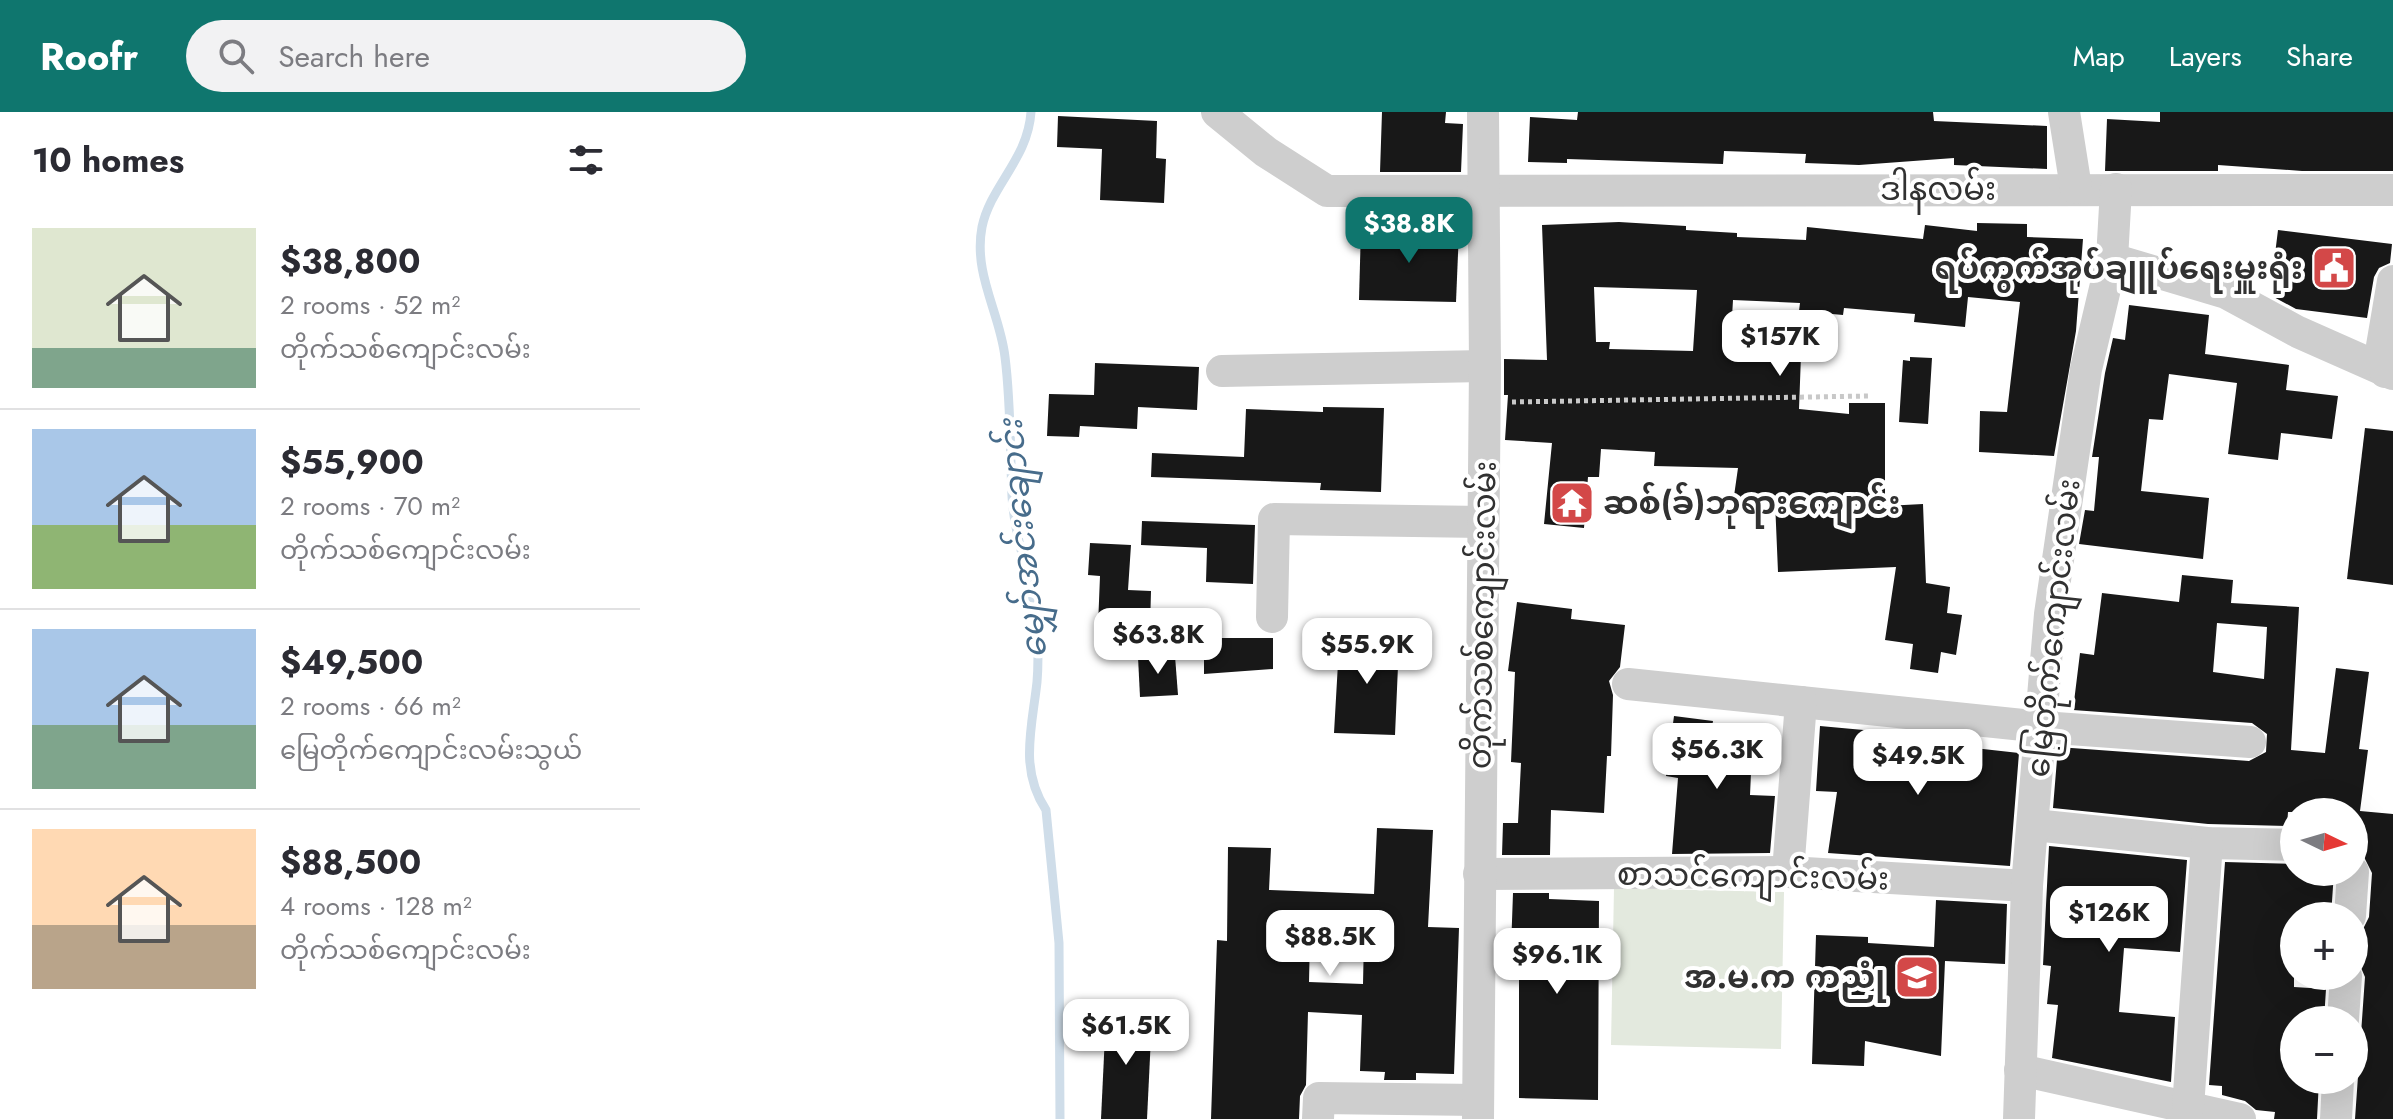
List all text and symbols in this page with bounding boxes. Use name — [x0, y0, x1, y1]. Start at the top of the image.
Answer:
search box — [186, 20, 746, 92]
text: Roofr — [40, 29, 138, 84]
icon: search — [214, 34, 258, 78]
text: Search here — [278, 35, 430, 78]
text: Map — [2073, 36, 2125, 77]
text: Layers — [2169, 36, 2242, 77]
text: Share — [2286, 36, 2353, 77]
text: 10 homes — [32, 136, 184, 185]
icon: filters — [564, 138, 608, 182]
street label: ဒါနလမ်း — [1880, 166, 1996, 215]
pin: $38.8K — [1344, 197, 1474, 265]
text: $38.8K — [1363, 204, 1455, 242]
text: $38,800 — [280, 237, 420, 286]
public building icon: ရပ်ကွက်အုပ်ချူပ်ရေးမှူးရုံး — [2310, 244, 2358, 292]
place label: ရပ်ကွက်အုပ်ချူပ်ရေးမှူးရုံး — [1934, 245, 2303, 295]
icon: home — [96, 260, 192, 356]
text: 2 rooms · 52 m² — [280, 286, 460, 324]
pin: $157K — [1724, 310, 1836, 378]
text: $157K — [1740, 317, 1820, 355]
text: တိုက်သစ်ကျောင်းလမ်း — [280, 330, 531, 368]
water label: မျှော်အင်းချောင်း — [985, 414, 1062, 661]
text: $55,900 — [280, 438, 424, 487]
street label: တိုက်သစ်ကျောင်းလမ်း — [1456, 460, 1511, 770]
icon: home — [96, 461, 192, 557]
street label: မြေတိုက်ကျောင်းလမ်း — [2014, 477, 2095, 780]
temple icon: ဆစ်(ခ်)ဘုရားကျောင်း — [1548, 479, 1596, 527]
place label: ဆစ်(ခ်)ဘုရားကျောင်း — [1603, 480, 1900, 530]
text: 2 rooms · 70 m² — [280, 487, 460, 525]
text: တိုက်သစ်ကျောင်းလမ်း — [280, 531, 531, 569]
pin: $63.8K — [1093, 608, 1223, 676]
text: $63.8K — [1112, 615, 1204, 653]
pin: $55.9K — [1302, 618, 1432, 686]
text: $55.9K — [1320, 625, 1414, 663]
text: $49,500 — [280, 638, 423, 687]
icon: home — [96, 661, 192, 757]
text: 2 rooms · 66 m² — [280, 687, 461, 725]
pin: $56.3K — [1652, 723, 1782, 791]
pin: $49.5K — [1853, 729, 1983, 797]
text: $56.3K — [1670, 730, 1764, 768]
text: မြေတိုက်ကျောင်းလမ်းသွယ် — [280, 731, 582, 769]
text: $49.5K — [1871, 736, 1965, 774]
north arrow — [2280, 798, 2368, 886]
map controls — [2280, 798, 2368, 1094]
text: $88,500 — [280, 838, 421, 887]
street label: စာသင်ကျောင်းလမ်း — [1616, 851, 1889, 904]
icon: home — [96, 861, 192, 957]
pin: $126K — [2053, 886, 2165, 954]
text: 4 rooms · 128 m² — [280, 887, 472, 925]
text: $126K — [2068, 893, 2150, 931]
button: + — [2280, 902, 2368, 990]
pin: $88.5K — [1265, 910, 1395, 978]
text: $88.5K — [1284, 917, 1376, 955]
pin: $96.1K — [1492, 928, 1622, 996]
text: တိုက်သစ်ကျောင်းလမ်း — [280, 931, 531, 969]
text: $96.1K — [1512, 935, 1602, 973]
school or university icon: အ.မ.က ကညုံ — [1893, 953, 1941, 1001]
place label: အ.မ.က ကညုံ — [1684, 954, 1886, 1003]
pin: $61.5K — [1061, 999, 1191, 1067]
text: $61.5K — [1081, 1006, 1171, 1044]
button: − — [2280, 1006, 2368, 1094]

